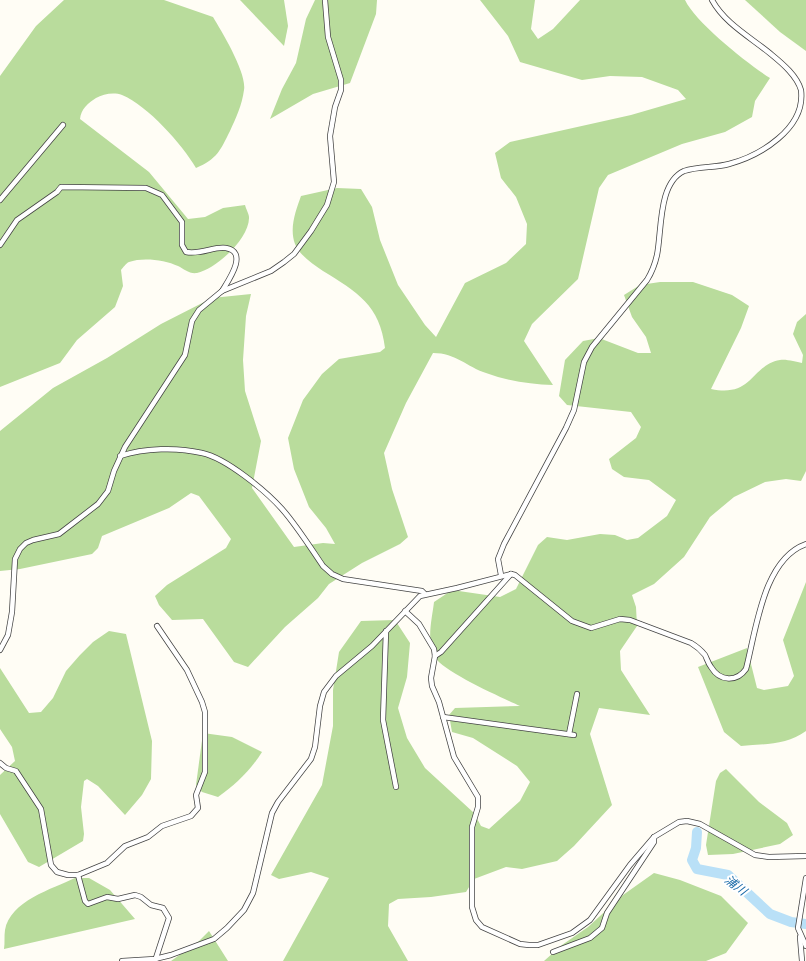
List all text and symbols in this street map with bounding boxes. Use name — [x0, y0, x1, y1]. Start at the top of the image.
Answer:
water label: 浦川 — [721, 871, 752, 900]

